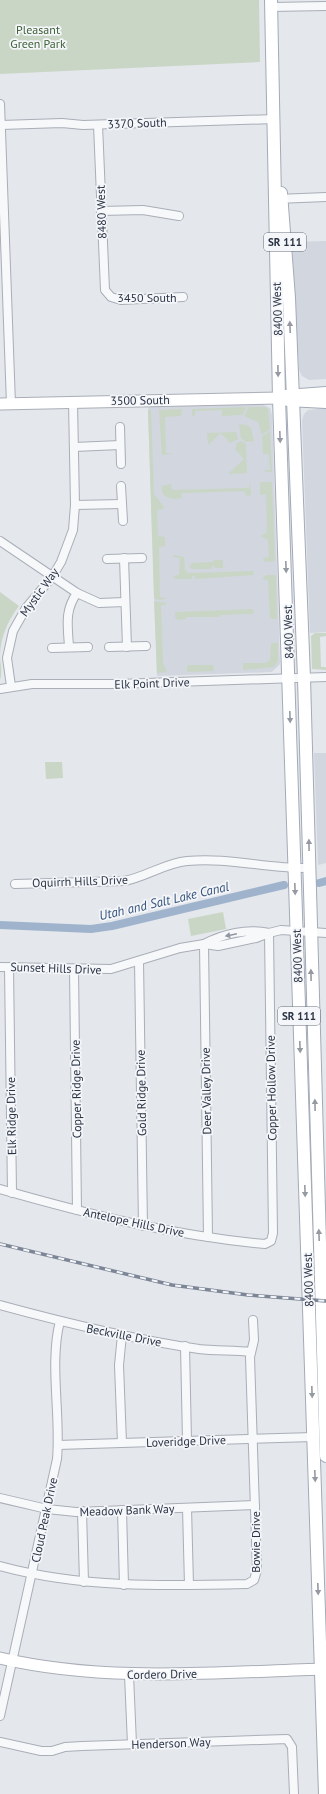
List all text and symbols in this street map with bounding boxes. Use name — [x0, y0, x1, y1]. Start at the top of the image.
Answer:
park label: Pleasant Green Park — [10, 22, 66, 51]
street label: 3370 South — [107, 114, 167, 132]
street label: 8480 West — [93, 185, 109, 239]
road number: SR 111 — [264, 233, 306, 251]
street label: 8400 West — [269, 282, 285, 336]
street label: 3450 South — [117, 290, 177, 305]
one-way arrow — [286, 321, 293, 333]
one-way arrow — [275, 365, 282, 377]
street label: 3500 South — [110, 392, 170, 408]
one-way arrow — [277, 431, 284, 443]
one-way arrow — [282, 561, 289, 573]
street label: Mystic Way — [16, 564, 62, 619]
street label: 8400 West — [280, 605, 296, 659]
street label: Elk Point Drive — [114, 674, 190, 692]
one-way arrow — [287, 711, 294, 723]
one-way arrow — [305, 839, 312, 851]
street label: Oquirrh Hills Drive — [32, 872, 128, 890]
water label: Utah and Salt Lake Canal — [97, 878, 231, 924]
one-way arrow — [292, 883, 298, 896]
street label: 8400 West — [289, 929, 305, 983]
one-way arrow — [224, 932, 237, 938]
street label: Sunset Hills Drive — [10, 959, 102, 977]
one-way arrow — [308, 969, 315, 981]
road number: SR 111 — [278, 1007, 320, 1025]
street label: Copper Hollow Drive — [263, 1035, 279, 1141]
street label: Copper Ridge Drive — [68, 1040, 84, 1138]
one-way arrow — [297, 1041, 303, 1054]
street label: Deer Valley Drive — [198, 1047, 214, 1135]
street label: Gold Ridge Drive — [133, 1050, 149, 1136]
street label: Elk Ridge Drive — [3, 1077, 19, 1155]
one-way arrow — [312, 1098, 318, 1111]
one-way arrow — [301, 1185, 308, 1197]
street label: Antelope Hills Drive — [82, 1204, 186, 1240]
one-way arrow — [315, 1229, 322, 1241]
street label: 8400 West — [300, 1253, 316, 1307]
street label: Beckville Drive — [85, 1320, 163, 1350]
one-way arrow — [309, 1386, 315, 1399]
street label: Loveridge Drive — [146, 1432, 226, 1450]
one-way arrow — [311, 1470, 318, 1482]
street label: Cloud Peak Drive — [28, 1476, 60, 1564]
street label: Meadow Bank Way — [79, 1501, 175, 1519]
street label: Bowie Drive — [248, 1511, 263, 1573]
one-way arrow — [315, 1583, 321, 1596]
street label: Cordero Drive — [127, 1666, 197, 1682]
street label: Henderson Way — [131, 1734, 211, 1752]

